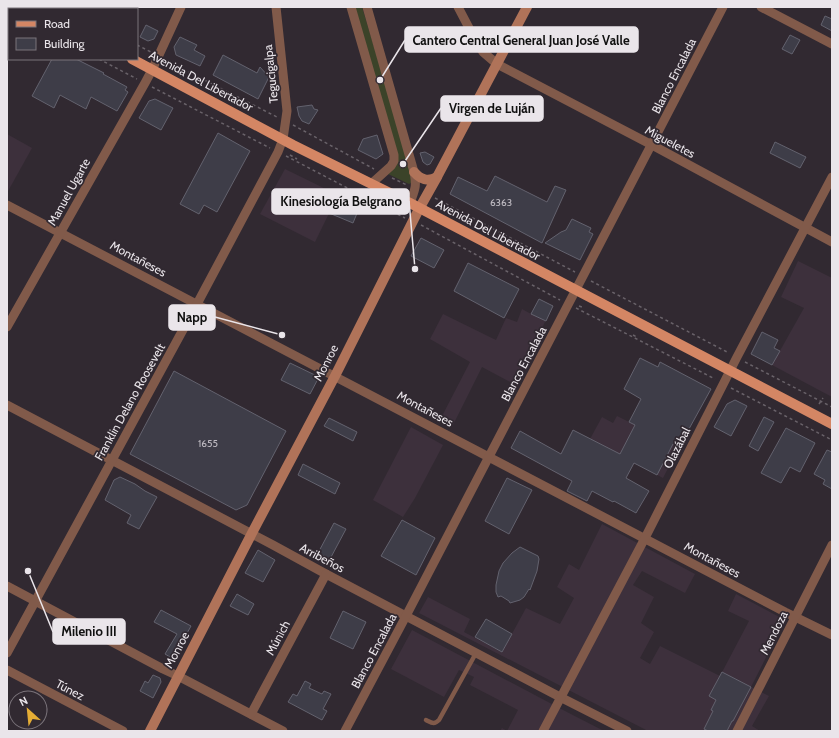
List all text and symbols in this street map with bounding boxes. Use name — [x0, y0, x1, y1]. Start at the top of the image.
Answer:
legend — [8, 8, 138, 60]
text: Road — [44, 16, 70, 31]
callout: Cantero Central General Juan José Valle — [405, 27, 638, 52]
text: Cantero Central General Juan José Valle — [412, 32, 630, 48]
street label: Blanco Encalada — [648, 35, 699, 116]
text: Building — [44, 36, 86, 51]
street label: Tegucigalpa — [260, 44, 281, 104]
street label: Avenida Del Libertador — [147, 47, 256, 114]
callout: Virgen de Luján — [441, 96, 543, 121]
text: Virgen de Luján — [449, 100, 535, 116]
street label: Migueletes — [643, 122, 698, 161]
street label: Manuel Ugarte — [44, 156, 93, 228]
callout: Kinesiología Belgrano — [272, 189, 409, 214]
text: Kinesiología Belgrano — [280, 193, 402, 209]
street label: Avenida Del Libertador — [434, 196, 543, 263]
house number: 6363 — [490, 196, 512, 209]
street label: Montañeses — [108, 237, 169, 280]
callout: Napp — [169, 305, 215, 330]
text: Napp — [177, 309, 208, 325]
street label: Blanco Encalada — [498, 324, 550, 404]
street label: Franklin Delano Roosevelt — [91, 341, 168, 463]
street label: Monroe — [310, 342, 341, 384]
street label: Montañeses — [395, 387, 456, 430]
street label: Olazábal — [660, 424, 693, 471]
house number: 1655 — [198, 437, 218, 450]
street label: Montañeses — [682, 538, 743, 581]
street label: Arribeños — [297, 540, 347, 576]
street label: Mendoza — [756, 608, 791, 657]
street label: Blanco Encalada — [348, 611, 400, 691]
street label: Múnich — [262, 618, 293, 658]
callout: Milenio III — [53, 619, 125, 644]
text: Milenio III — [61, 623, 117, 639]
street label: Monroe — [161, 629, 192, 671]
street label: Túnez — [53, 676, 87, 703]
north arrow — [8, 690, 48, 730]
text: N — [17, 693, 30, 709]

